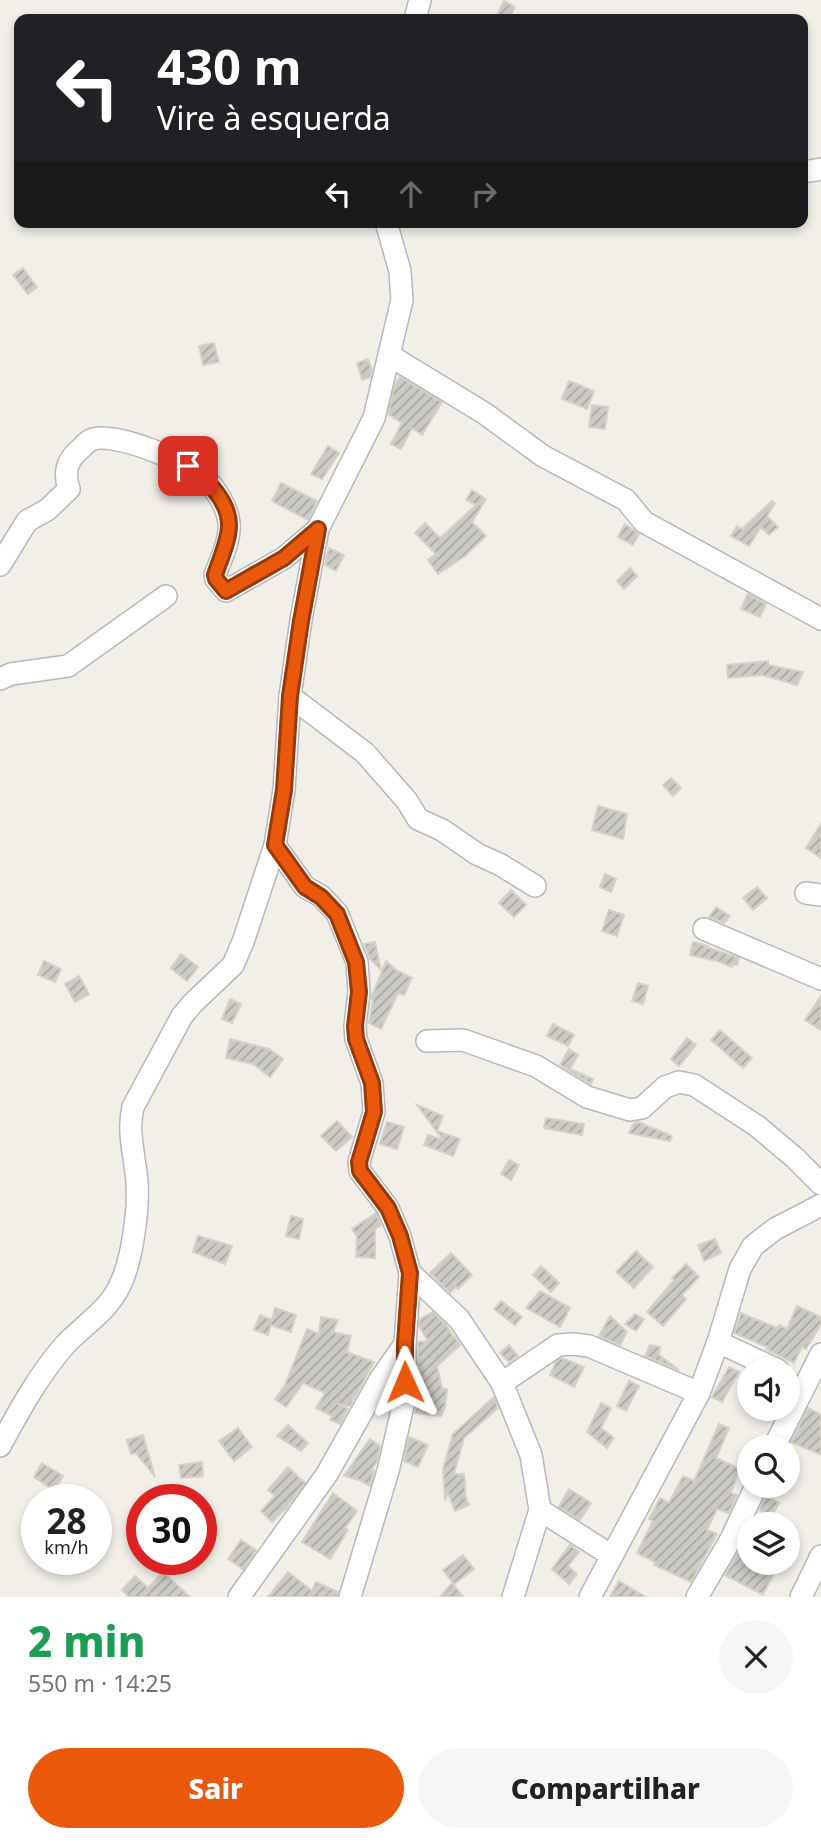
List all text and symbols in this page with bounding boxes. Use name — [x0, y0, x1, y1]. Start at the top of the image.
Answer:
text: 430 m — [157, 33, 302, 99]
icon: left — [42, 42, 133, 133]
text: Vire à esquerda — [157, 96, 391, 139]
icon: left — [319, 175, 357, 213]
icon: ahead — [392, 175, 430, 213]
icon: right — [465, 175, 503, 213]
pin — [158, 436, 218, 496]
icon: arrive — [169, 447, 207, 485]
position arrow — [368, 1345, 442, 1419]
map controls — [737, 1358, 800, 1575]
button: sound — [737, 1358, 800, 1421]
button: search — [737, 1435, 800, 1498]
speed limit sign: 30 — [126, 1484, 217, 1575]
text: 28 — [46, 1497, 87, 1544]
button: layers — [737, 1512, 800, 1575]
text: km/h — [44, 1535, 89, 1559]
text: 2 min — [28, 1612, 145, 1669]
button: close — [719, 1620, 793, 1694]
text: 550 m · 14:25 — [28, 1667, 172, 1699]
button: Sair — [28, 1748, 404, 1828]
button: Compartilhar — [418, 1748, 793, 1828]

